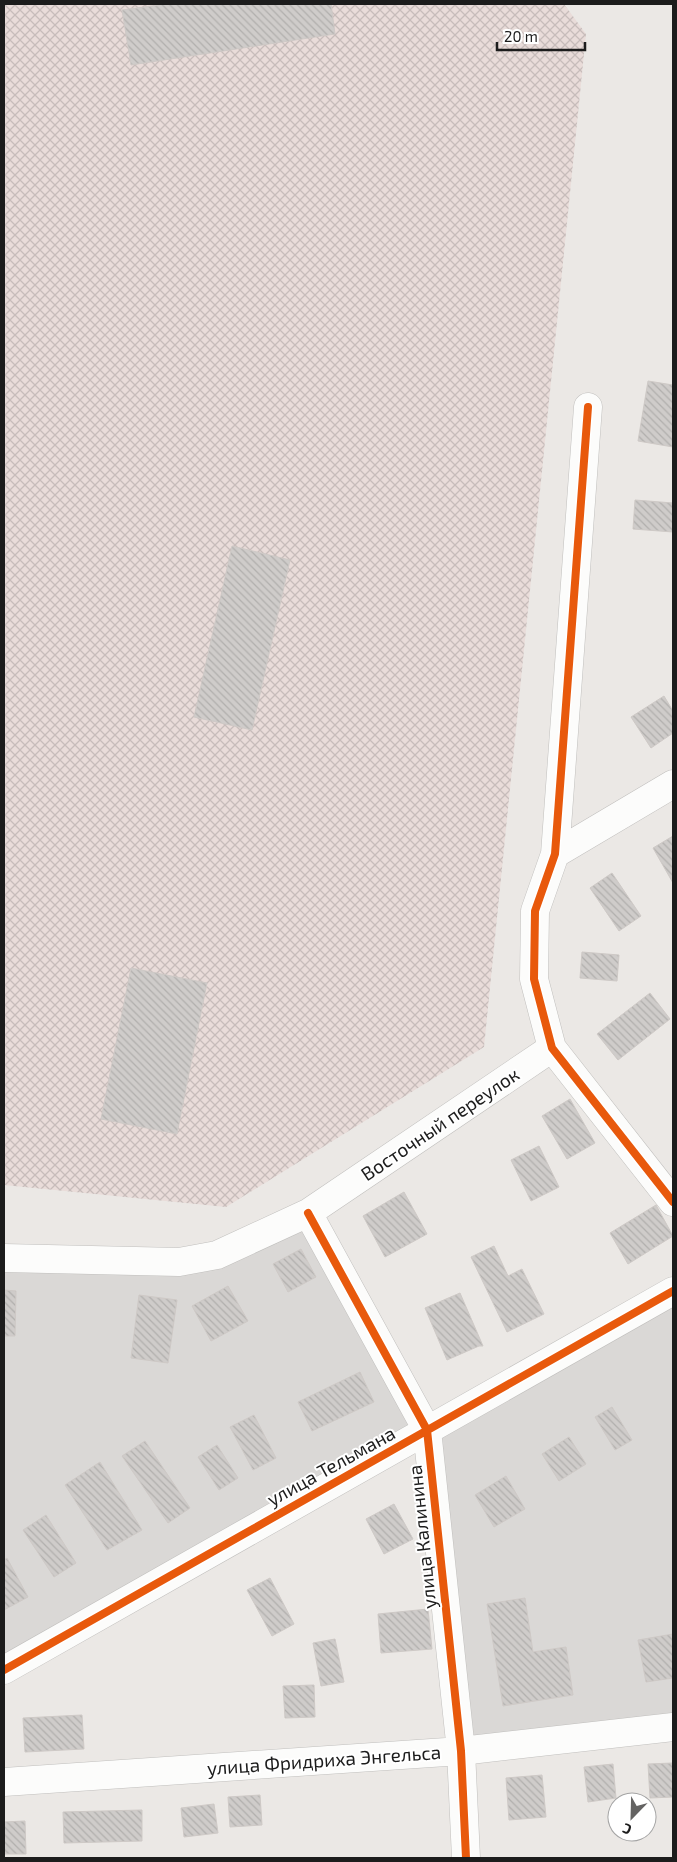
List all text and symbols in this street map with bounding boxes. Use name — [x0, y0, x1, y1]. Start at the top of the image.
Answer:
scale bar — [497, 20, 584, 52]
text: 20 m — [504, 27, 538, 45]
street label: Восточный переулок — [356, 1062, 524, 1186]
street label: улица Тельмана — [263, 1421, 399, 1511]
street label: улица Калинина — [402, 1464, 442, 1610]
street label: улица Фридриха Энгельса — [206, 1740, 442, 1780]
north arrow — [607, 1792, 657, 1842]
text: С — [620, 1820, 634, 1839]

